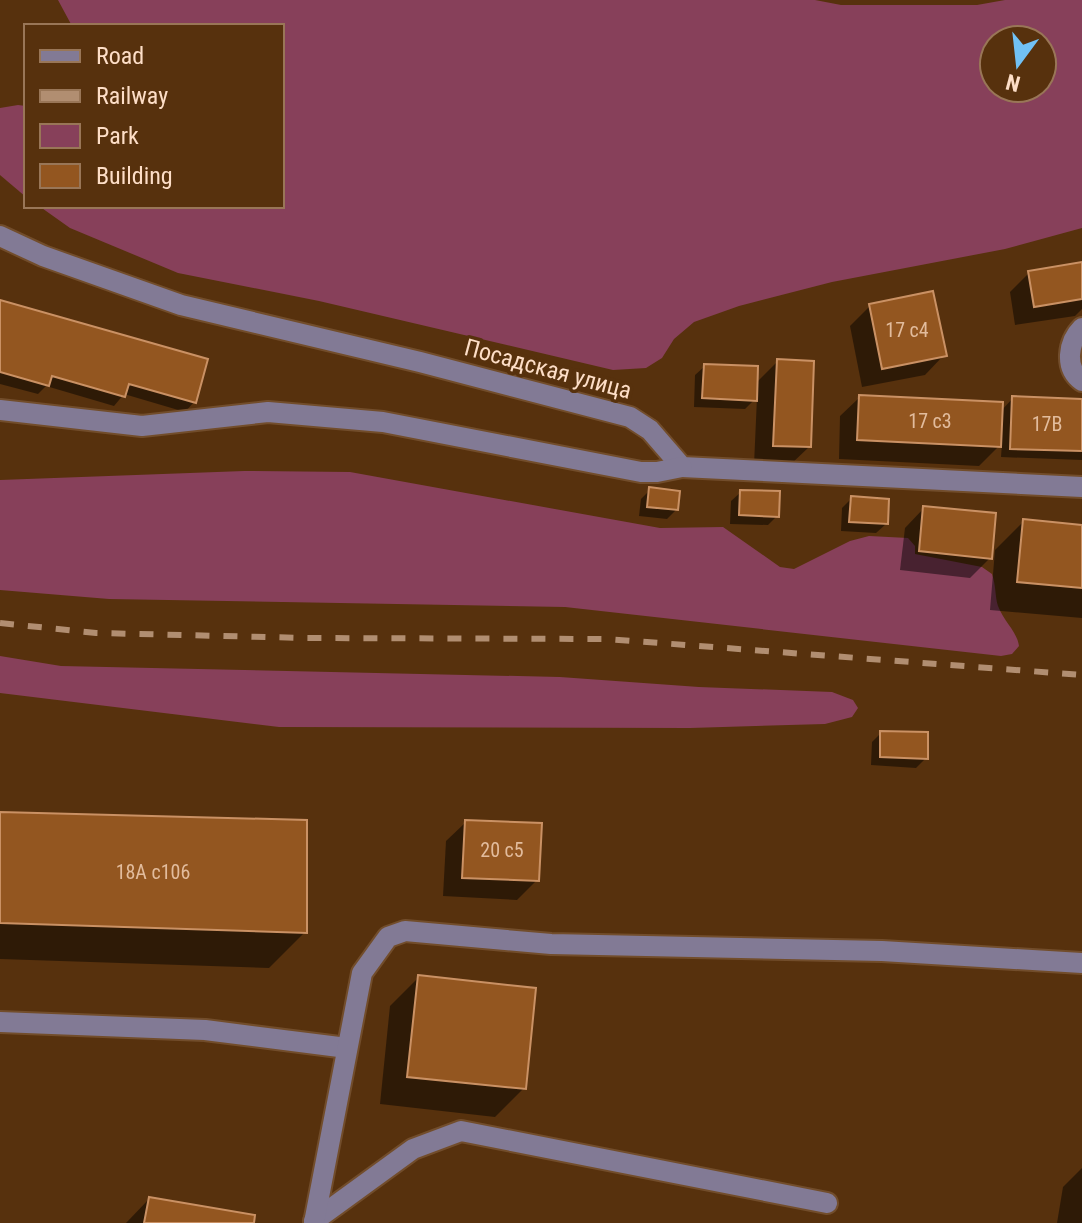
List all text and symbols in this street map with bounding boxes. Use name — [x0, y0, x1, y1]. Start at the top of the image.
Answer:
legend — [24, 24, 284, 208]
north arrow — [978, 24, 1058, 104]
text: Road — [96, 42, 144, 70]
text: N — [1003, 69, 1023, 97]
text: Railway — [96, 82, 168, 110]
text: Park — [96, 122, 139, 150]
text: Building — [96, 162, 173, 190]
house number: 17 с4 — [885, 318, 929, 342]
street label: Посадская улица — [461, 333, 635, 405]
house number: 17 с3 — [908, 409, 952, 433]
house number: 17В — [1032, 412, 1062, 436]
house number: 20 с5 — [480, 838, 524, 862]
house number: 18А с106 — [116, 860, 190, 884]

